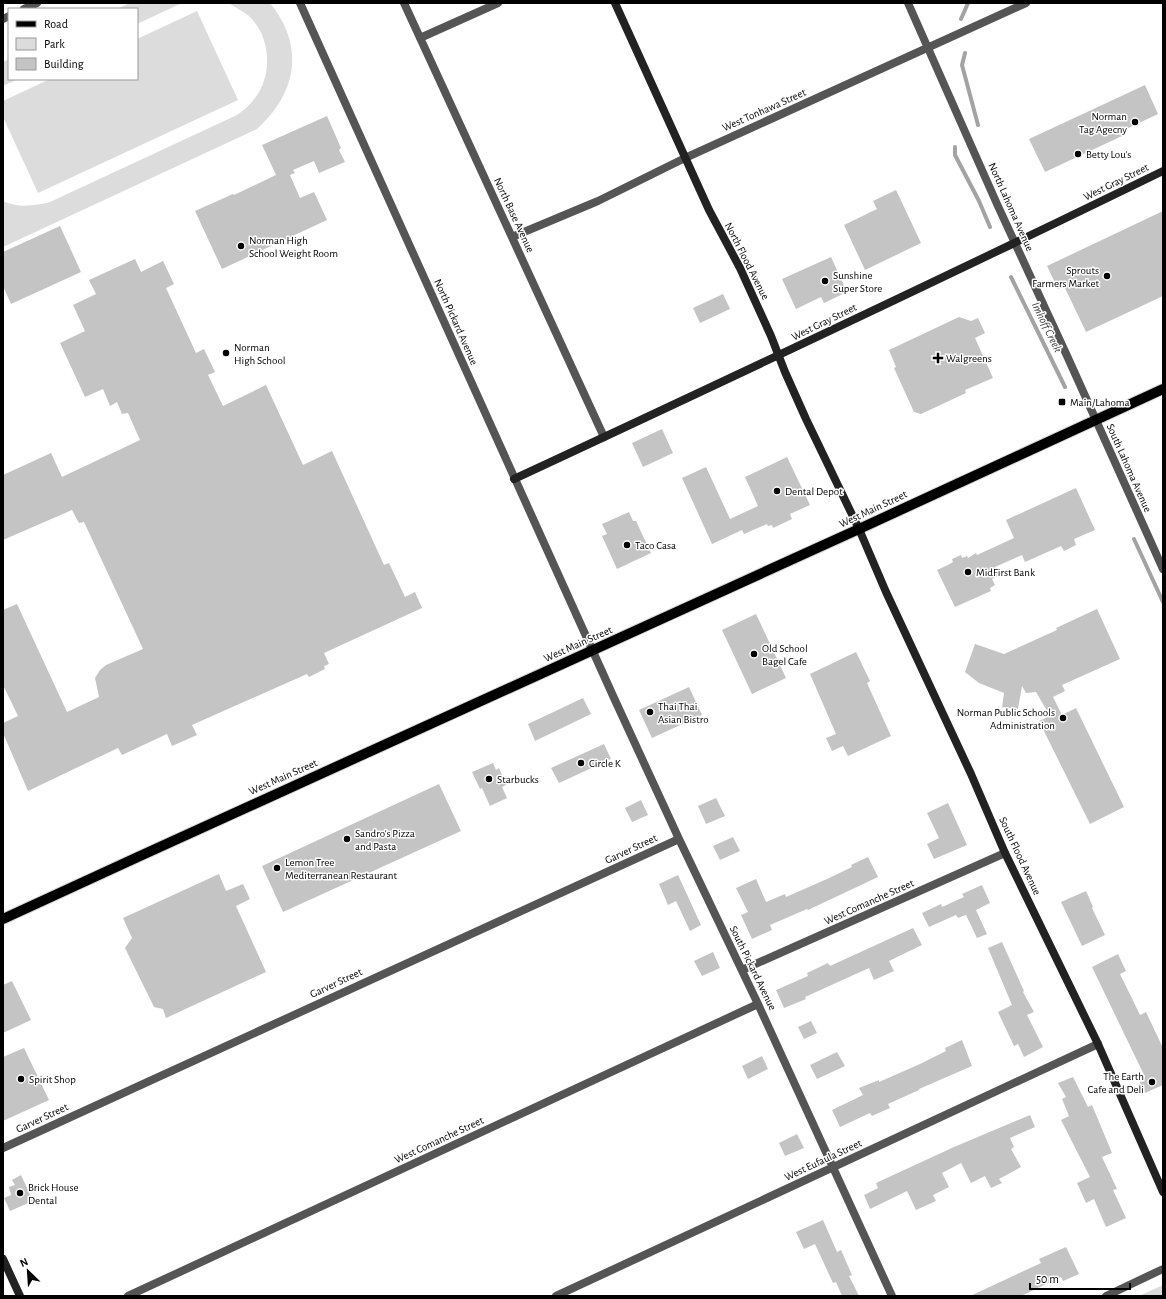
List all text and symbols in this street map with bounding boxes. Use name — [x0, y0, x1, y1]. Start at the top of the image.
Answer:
legend — [8, 8, 138, 80]
text: Road — [44, 18, 68, 30]
text: Park — [44, 38, 65, 50]
text: Building — [44, 58, 84, 70]
street label: West Tonhawa Street — [721, 86, 808, 133]
place label: Norman Tag Agecny — [1079, 111, 1127, 135]
marker: Norman Tag Agecny — [1130, 117, 1140, 127]
marker: Betty Lou's — [1073, 149, 1083, 159]
place label: Betty Lou's — [1086, 149, 1131, 160]
street label: North Lahoma Avenue — [987, 161, 1035, 253]
street label: West Gray Street — [1082, 161, 1151, 203]
street label: North Base Avenue — [492, 176, 536, 254]
street label: North Flood Avenue — [723, 221, 771, 301]
place label: Norman High School Weight Room — [249, 235, 338, 259]
marker: Norman High School Weight Room — [236, 241, 246, 251]
place label: Sprouts Farmers Market — [1032, 265, 1099, 289]
place label: Sunshine Super Store — [833, 270, 882, 294]
marker: Sprouts Farmers Market — [1102, 271, 1112, 281]
marker: Sunshine Super Store — [820, 276, 830, 286]
street label: North Pickard Avenue — [432, 277, 480, 367]
water label: Imhoff Creek — [1030, 300, 1065, 355]
street label: West Gray Street — [790, 301, 859, 343]
place label: Norman High School — [234, 342, 286, 366]
marker: Norman High School — [221, 348, 231, 358]
marker: Walgreens — [933, 353, 943, 363]
place label: Walgreens — [946, 353, 992, 364]
marker: Main/Lahoma — [1057, 397, 1067, 407]
place label: Main/Lahoma — [1070, 397, 1130, 408]
street label: South Lahoma Avenue — [1105, 422, 1153, 514]
marker: Dental Depot — [772, 486, 782, 496]
place label: Dental Depot — [785, 486, 843, 497]
street label: West Main Street — [837, 488, 909, 530]
marker: Taco Casa — [622, 540, 632, 550]
place label: Taco Casa — [635, 540, 676, 551]
marker: MidFirst Bank — [963, 567, 973, 577]
place label: MidFirst Bank — [976, 567, 1035, 578]
street label: West Main Street — [542, 624, 614, 664]
place label: Old School Bagel Cafe — [762, 643, 808, 667]
marker: Old School Bagel Cafe — [749, 649, 759, 659]
place label: Thai Thai Asian Bistro — [658, 701, 709, 725]
marker: Thai Thai Asian Bistro — [645, 707, 655, 717]
place label: Norman Public Schools Administration — [957, 707, 1055, 731]
marker: Norman Public Schools Administration — [1058, 713, 1068, 723]
street label: West Main Street — [247, 757, 319, 797]
marker: Circle K — [576, 758, 586, 768]
place label: Circle K — [589, 758, 622, 769]
marker: Starbucks — [484, 774, 494, 784]
place label: Starbucks — [497, 774, 539, 785]
street label: South Flood Avenue — [997, 815, 1043, 897]
place label: Sandro's Pizza and Pasta — [355, 828, 415, 852]
street label: Garver Street — [603, 832, 659, 866]
marker: Sandro's Pizza and Pasta — [342, 834, 352, 844]
place label: Lemon Tree Mediterranean Restaurant — [285, 857, 398, 881]
marker: Lemon Tree Mediterranean Restaurant — [272, 863, 282, 873]
street label: West Comanche Street — [823, 877, 916, 927]
street label: South Pickard Avenue — [728, 924, 778, 1012]
street label: Garver Street — [308, 966, 364, 1000]
place label: The Earth Cafe and Deli — [1088, 1071, 1144, 1095]
marker: Spirit Shop — [16, 1074, 26, 1084]
place label: Spirit Shop — [29, 1074, 76, 1085]
marker: The Earth Cafe and Deli — [1147, 1077, 1157, 1087]
street label: Garver Street — [14, 1101, 70, 1135]
street label: West Comanche Street — [393, 1114, 486, 1165]
street label: West Eufaula Street — [783, 1137, 864, 1183]
place label: Brick House Dental — [28, 1182, 79, 1206]
marker: Brick House Dental — [15, 1188, 25, 1198]
north arrow — [8, 1251, 48, 1291]
text: N — [18, 1256, 30, 1269]
scale bar — [1030, 1265, 1130, 1291]
text: 50 m — [1036, 1273, 1059, 1285]

